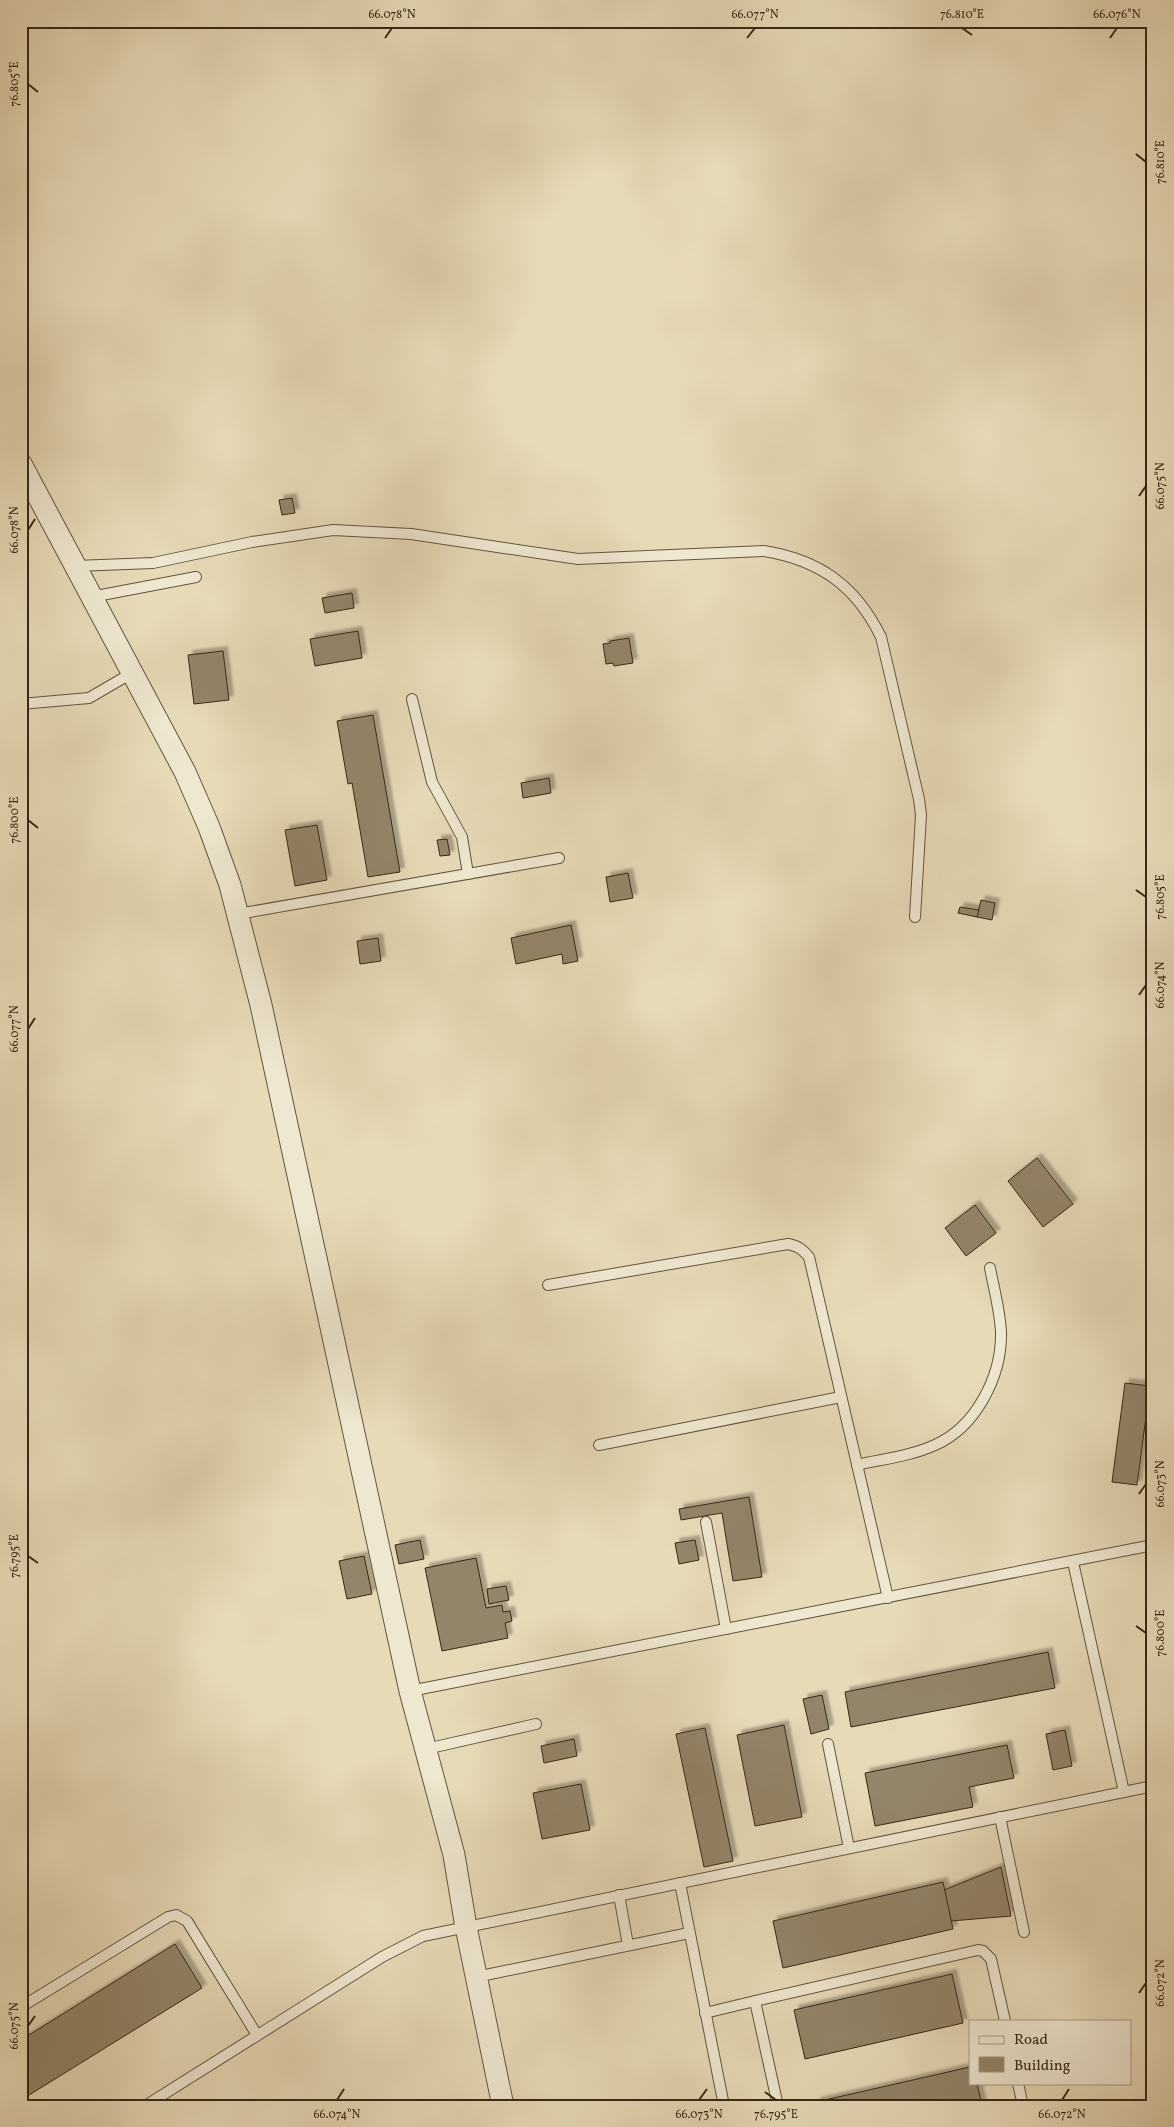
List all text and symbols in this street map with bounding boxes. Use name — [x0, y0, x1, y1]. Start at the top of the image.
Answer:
text: 66.078°N — [368, 7, 416, 23]
text: 66.077°N — [731, 7, 779, 23]
text: 76.810°E — [940, 7, 984, 23]
text: 66.076°N — [1093, 7, 1141, 23]
text: 76.805°E — [7, 61, 23, 107]
text: 76.810°E — [1153, 140, 1169, 184]
text: 66.075°N — [1153, 462, 1169, 510]
text: 66.078°N — [7, 506, 23, 554]
text: 76.800°E — [7, 797, 23, 843]
text: 76.805°E — [1153, 874, 1169, 920]
text: 66.074°N — [1153, 961, 1169, 1009]
text: 66.077°N — [7, 1005, 23, 1053]
text: 66.073°N — [1153, 1460, 1169, 1508]
text: 76.795°E — [7, 1534, 23, 1578]
text: 76.800°E — [1153, 1610, 1169, 1656]
text: 66.072°N — [1153, 1959, 1169, 2007]
text: 66.075°N — [7, 2002, 23, 2050]
legend — [969, 2020, 1132, 2084]
text: Road — [1014, 2030, 1048, 2051]
text: Building — [1014, 2056, 1071, 2077]
text: 66.074°N — [313, 2107, 361, 2123]
text: 66.073°N — [675, 2107, 723, 2123]
text: 76.795°E — [754, 2107, 798, 2123]
text: 66.072°N — [1038, 2107, 1086, 2123]

